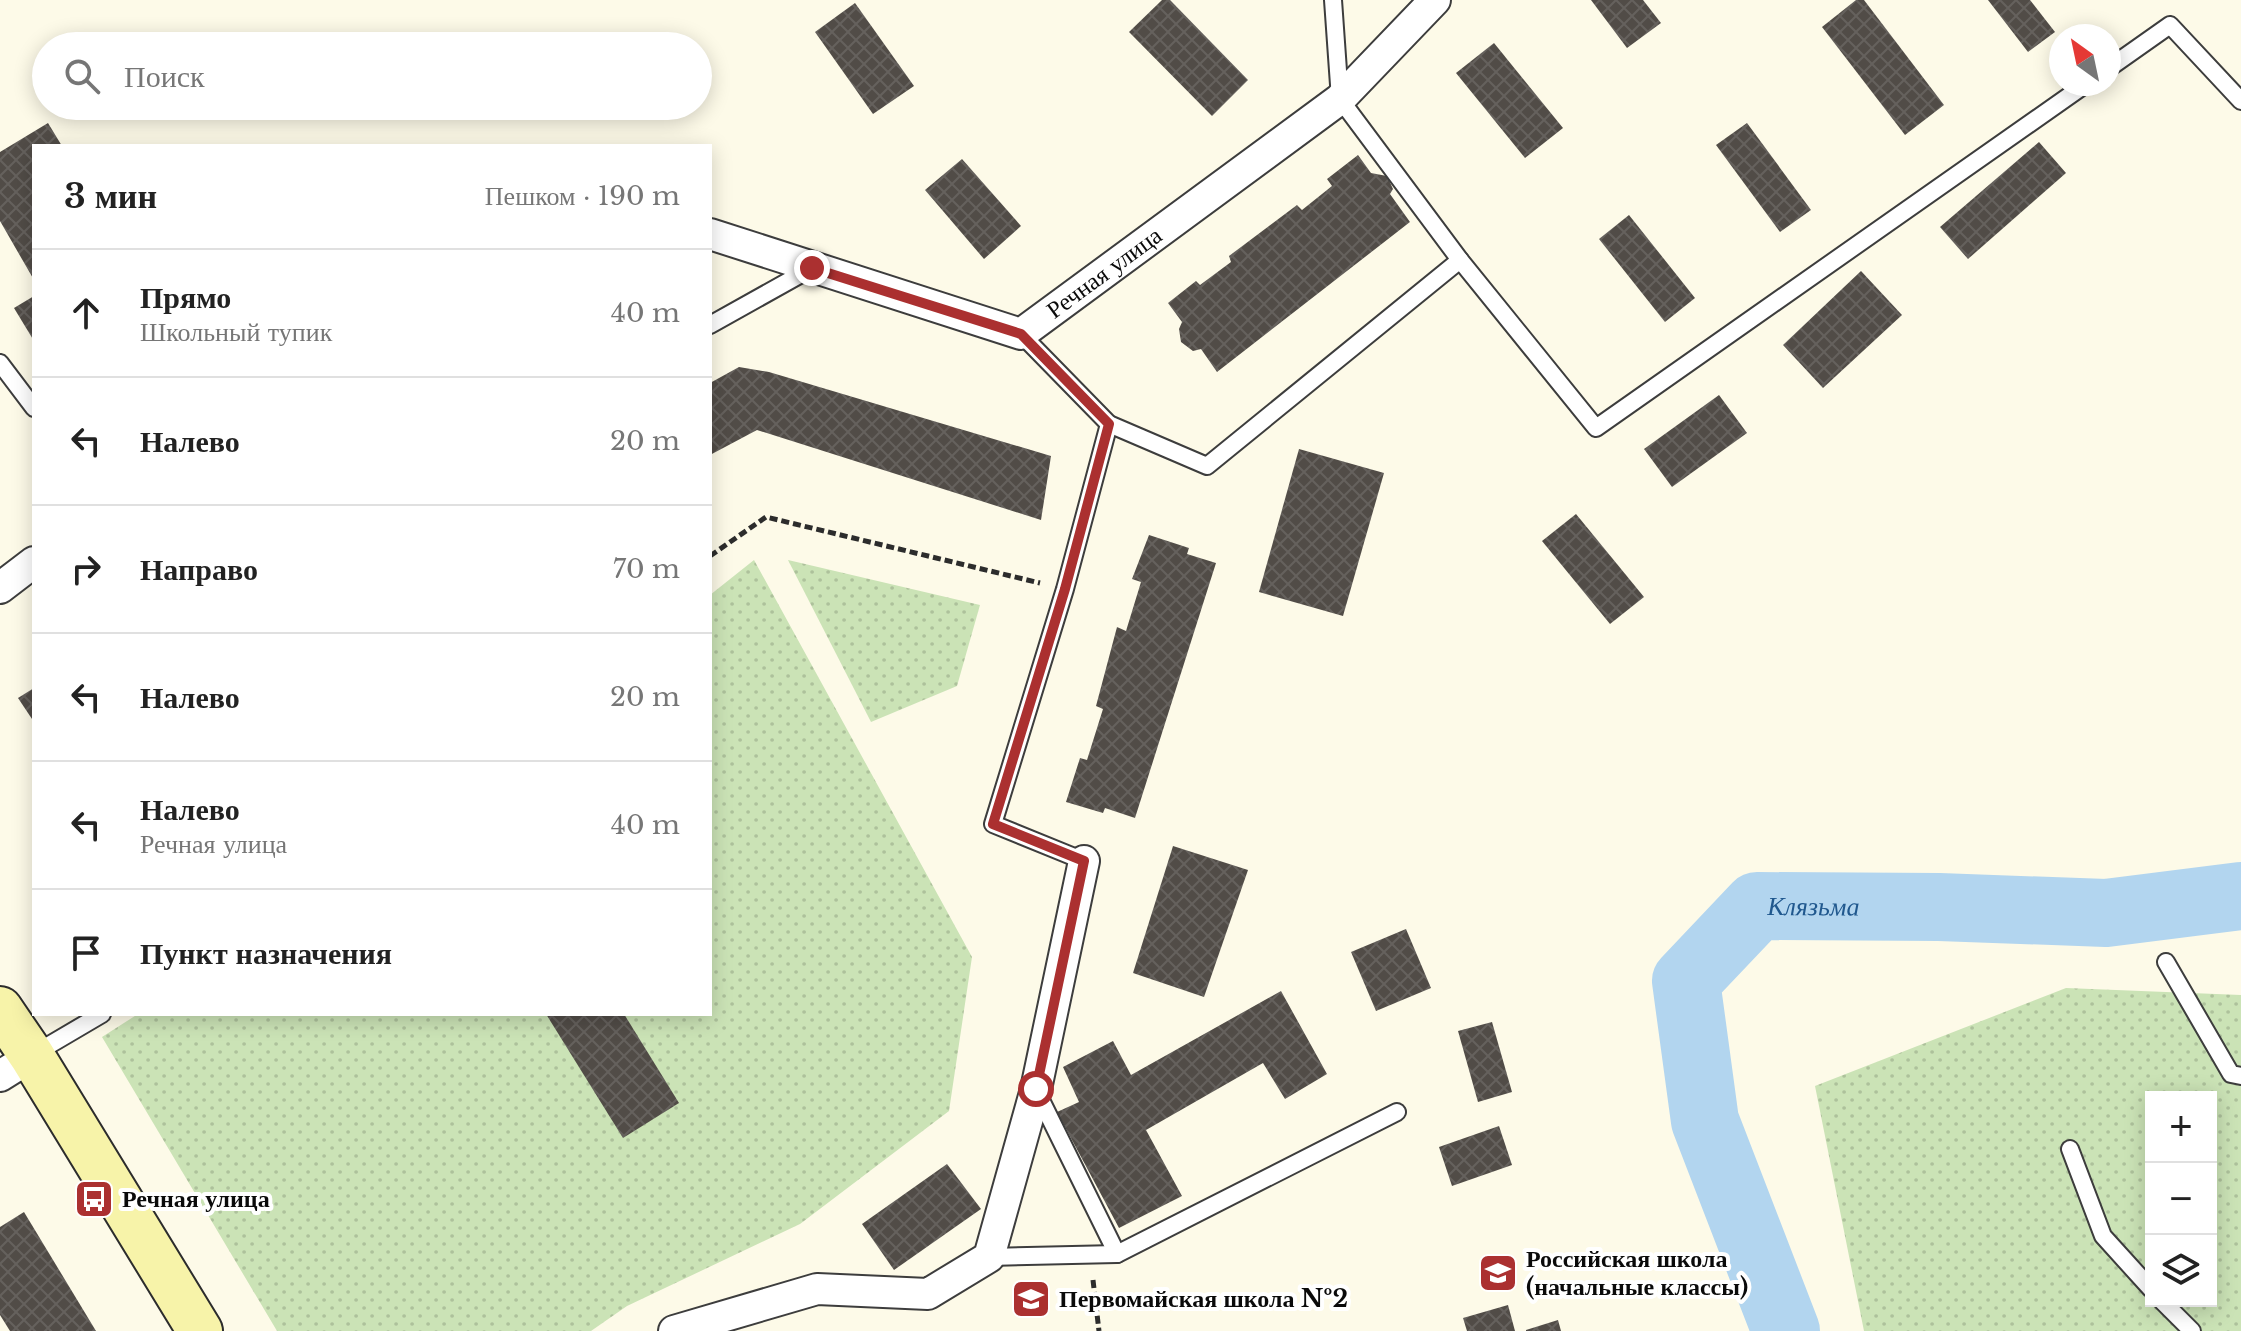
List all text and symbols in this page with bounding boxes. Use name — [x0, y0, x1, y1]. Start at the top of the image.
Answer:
north arrow — [2049, 24, 2121, 96]
search box — [32, 32, 712, 120]
icon: search — [60, 54, 104, 98]
text: Поиск — [124, 58, 205, 95]
text: 3 мин — [64, 175, 157, 217]
text: Пешком · 190 m — [485, 180, 680, 212]
street label: Речная улица — [1041, 220, 1167, 324]
route end — [794, 250, 830, 286]
text: Прямо — [140, 279, 231, 316]
icon: ahead — [64, 291, 108, 335]
text: 40 m — [611, 297, 680, 329]
text: Школьный тупик — [140, 316, 332, 348]
icon: left — [64, 419, 108, 463]
text: Налево — [140, 423, 240, 460]
text: 20 m — [610, 425, 680, 457]
icon: right — [64, 547, 108, 591]
text: Направо — [140, 551, 258, 588]
text: 70 m — [613, 553, 680, 585]
icon: left — [64, 675, 108, 719]
text: Налево — [140, 679, 240, 716]
text: 20 m — [610, 681, 680, 713]
text: Налево — [140, 791, 240, 828]
icon: left — [64, 803, 108, 847]
text: 40 m — [611, 809, 680, 841]
text: Речная улица — [140, 828, 287, 860]
water label: Клязьма — [1766, 890, 1860, 923]
icon: arrive — [64, 931, 108, 975]
text: Пункт назначения — [140, 935, 392, 972]
route start — [1018, 1071, 1054, 1107]
map controls — [2145, 1091, 2217, 1307]
button: + — [2145, 1091, 2217, 1163]
button: − — [2145, 1163, 2217, 1235]
bus stop icon: Речная улица — [73, 1178, 115, 1220]
place label: Речная улица — [122, 1184, 270, 1213]
button: layers — [2145, 1235, 2217, 1307]
place label: Российская школа (начальные классы) — [1526, 1244, 1748, 1301]
school or university icon: Российская школа (начальные классы) — [1477, 1252, 1519, 1294]
school or university icon: Первомайская школа №2 — [1010, 1278, 1052, 1320]
place label: Первомайская школа №2 — [1059, 1284, 1348, 1313]

